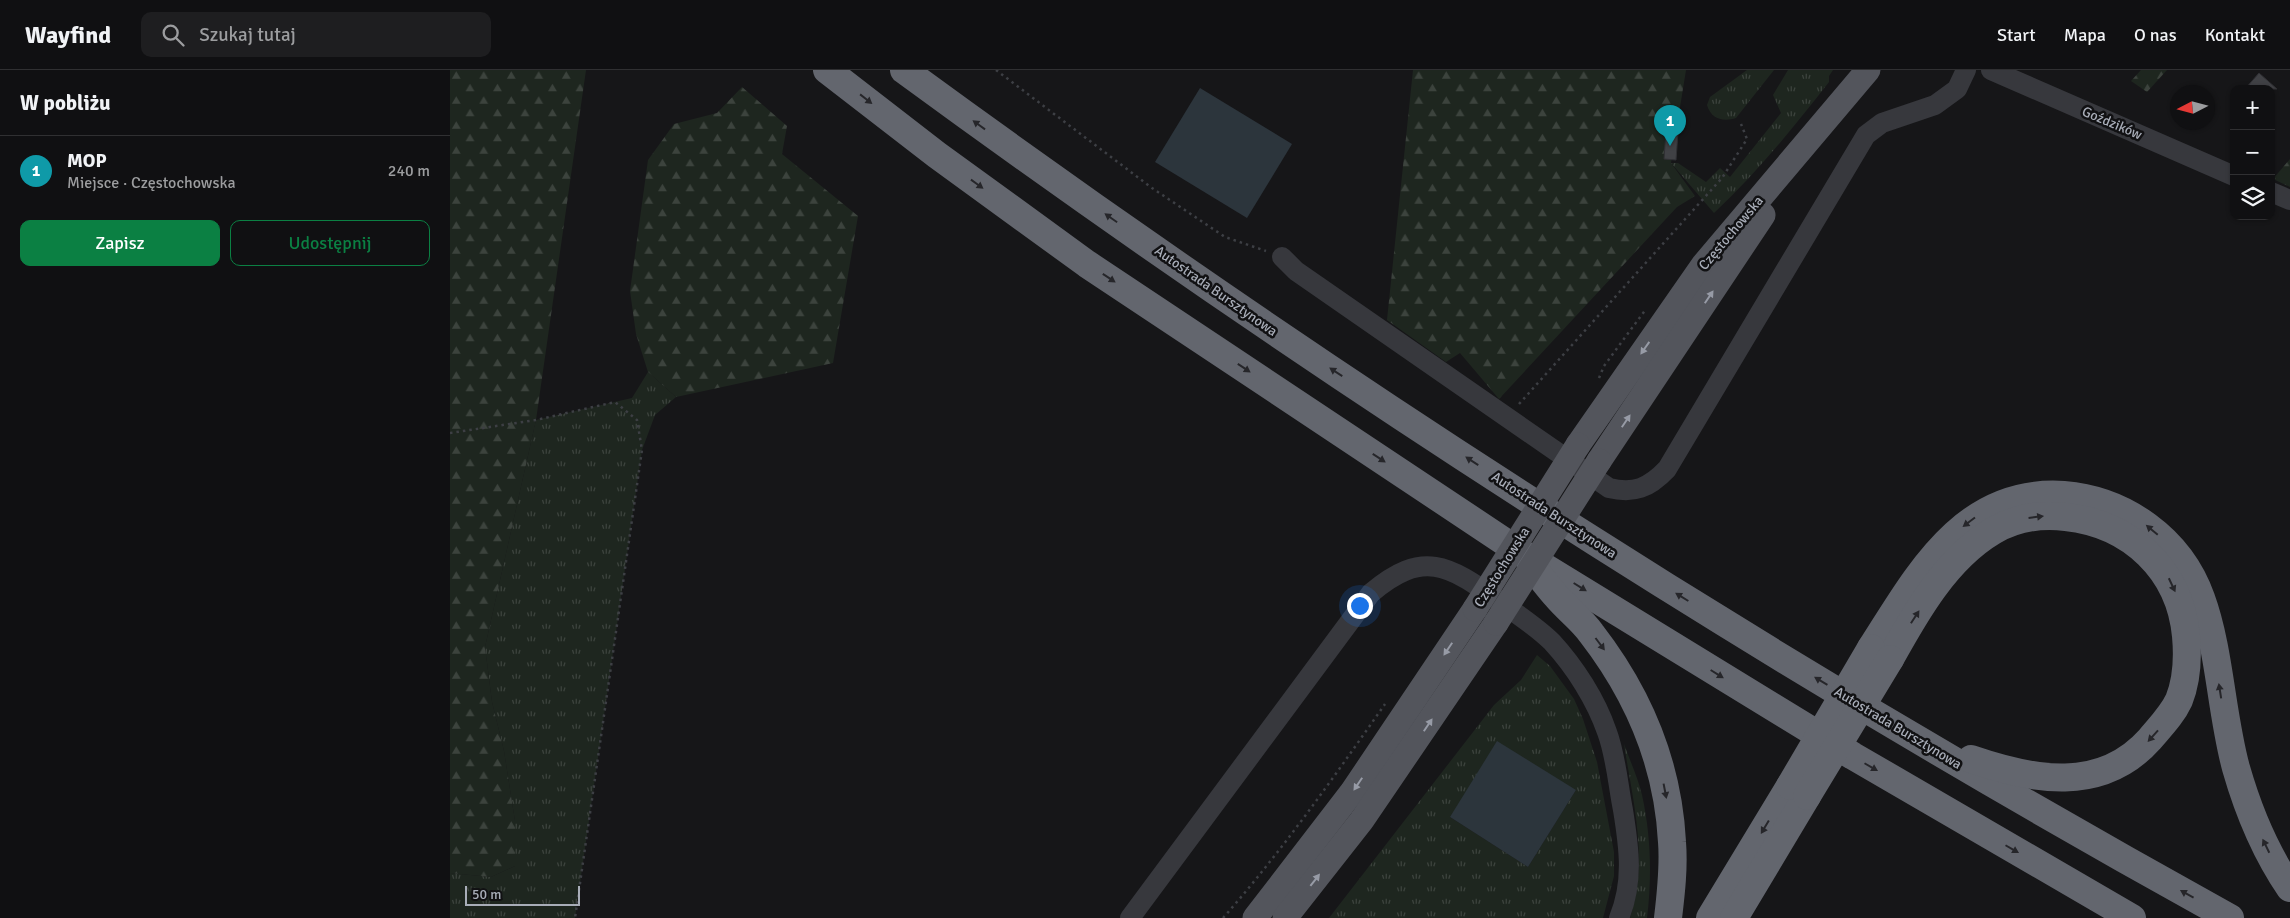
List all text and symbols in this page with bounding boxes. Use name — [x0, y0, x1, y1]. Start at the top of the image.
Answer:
search box — [141, 12, 491, 57]
text: Wayfind — [25, 20, 111, 50]
icon: search — [159, 21, 187, 49]
text: Szukaj tutaj — [199, 23, 296, 47]
text: Start — [1997, 24, 2036, 46]
text: Mapa — [2064, 24, 2106, 46]
text: O nas — [2134, 24, 2177, 46]
text: Kontakt — [2205, 24, 2265, 46]
north arrow — [2170, 85, 2215, 130]
map controls — [2230, 85, 2275, 220]
button: + — [2230, 85, 2275, 130]
text: W pobliżu — [20, 90, 111, 116]
one-way arrow — [859, 94, 872, 105]
street label: Goździków — [2079, 103, 2145, 143]
pin: 1 — [1654, 105, 1686, 146]
one-way arrow — [972, 120, 986, 130]
button: − — [2230, 130, 2275, 175]
text: MOP — [67, 149, 107, 173]
text: 1 — [32, 161, 40, 181]
text: 240 m — [388, 161, 430, 181]
text: Miejsce · Częstochowska — [67, 173, 236, 193]
button: layers — [2230, 175, 2275, 220]
one-way arrow — [970, 178, 983, 188]
street label: Częstochowska — [1695, 193, 1767, 273]
one-way arrow — [1105, 213, 1118, 223]
button: Zapisz — [20, 220, 220, 266]
button: Udostępnij — [230, 220, 430, 266]
street label: Autostrada Bursztynowa — [1151, 242, 1281, 340]
one-way arrow — [1102, 273, 1115, 283]
one-way arrow — [1704, 290, 1713, 303]
one-way arrow — [1640, 341, 1650, 355]
one-way arrow — [1237, 363, 1251, 373]
one-way arrow — [1329, 368, 1343, 377]
one-way arrow — [1621, 414, 1631, 427]
one-way arrow — [1373, 453, 1386, 463]
one-way arrow — [1465, 456, 1479, 466]
street label: Autostrada Bursztynowa — [1488, 468, 1620, 562]
one-way arrow — [2028, 513, 2044, 521]
one-way arrow — [1962, 517, 1976, 527]
street label: Częstochowska — [1471, 524, 1533, 610]
one-way arrow — [2146, 524, 2159, 535]
one-way arrow — [2168, 578, 2176, 592]
one-way arrow — [1573, 583, 1586, 592]
one-way arrow — [1675, 592, 1688, 602]
your location — [1347, 593, 1373, 619]
one-way arrow — [1910, 610, 1919, 623]
one-way arrow — [1594, 637, 1605, 650]
one-way arrow — [1443, 642, 1453, 656]
one-way arrow — [1711, 669, 1724, 678]
one-way arrow — [1814, 677, 1827, 686]
street label: Autostrada Bursztynowa — [1831, 683, 1965, 773]
one-way arrow — [2215, 683, 2223, 699]
one-way arrow — [1423, 718, 1433, 732]
one-way arrow — [2147, 729, 2159, 741]
one-way arrow — [1865, 762, 1878, 771]
one-way arrow — [1353, 778, 1362, 791]
one-way arrow — [1662, 783, 1670, 799]
one-way arrow — [1760, 821, 1769, 834]
one-way arrow — [2262, 839, 2270, 853]
one-way arrow — [2004, 845, 2019, 853]
one-way arrow — [1310, 873, 1320, 887]
scale bar — [465, 883, 580, 906]
text: 50 m — [472, 886, 501, 903]
one-way arrow — [2180, 890, 2194, 899]

